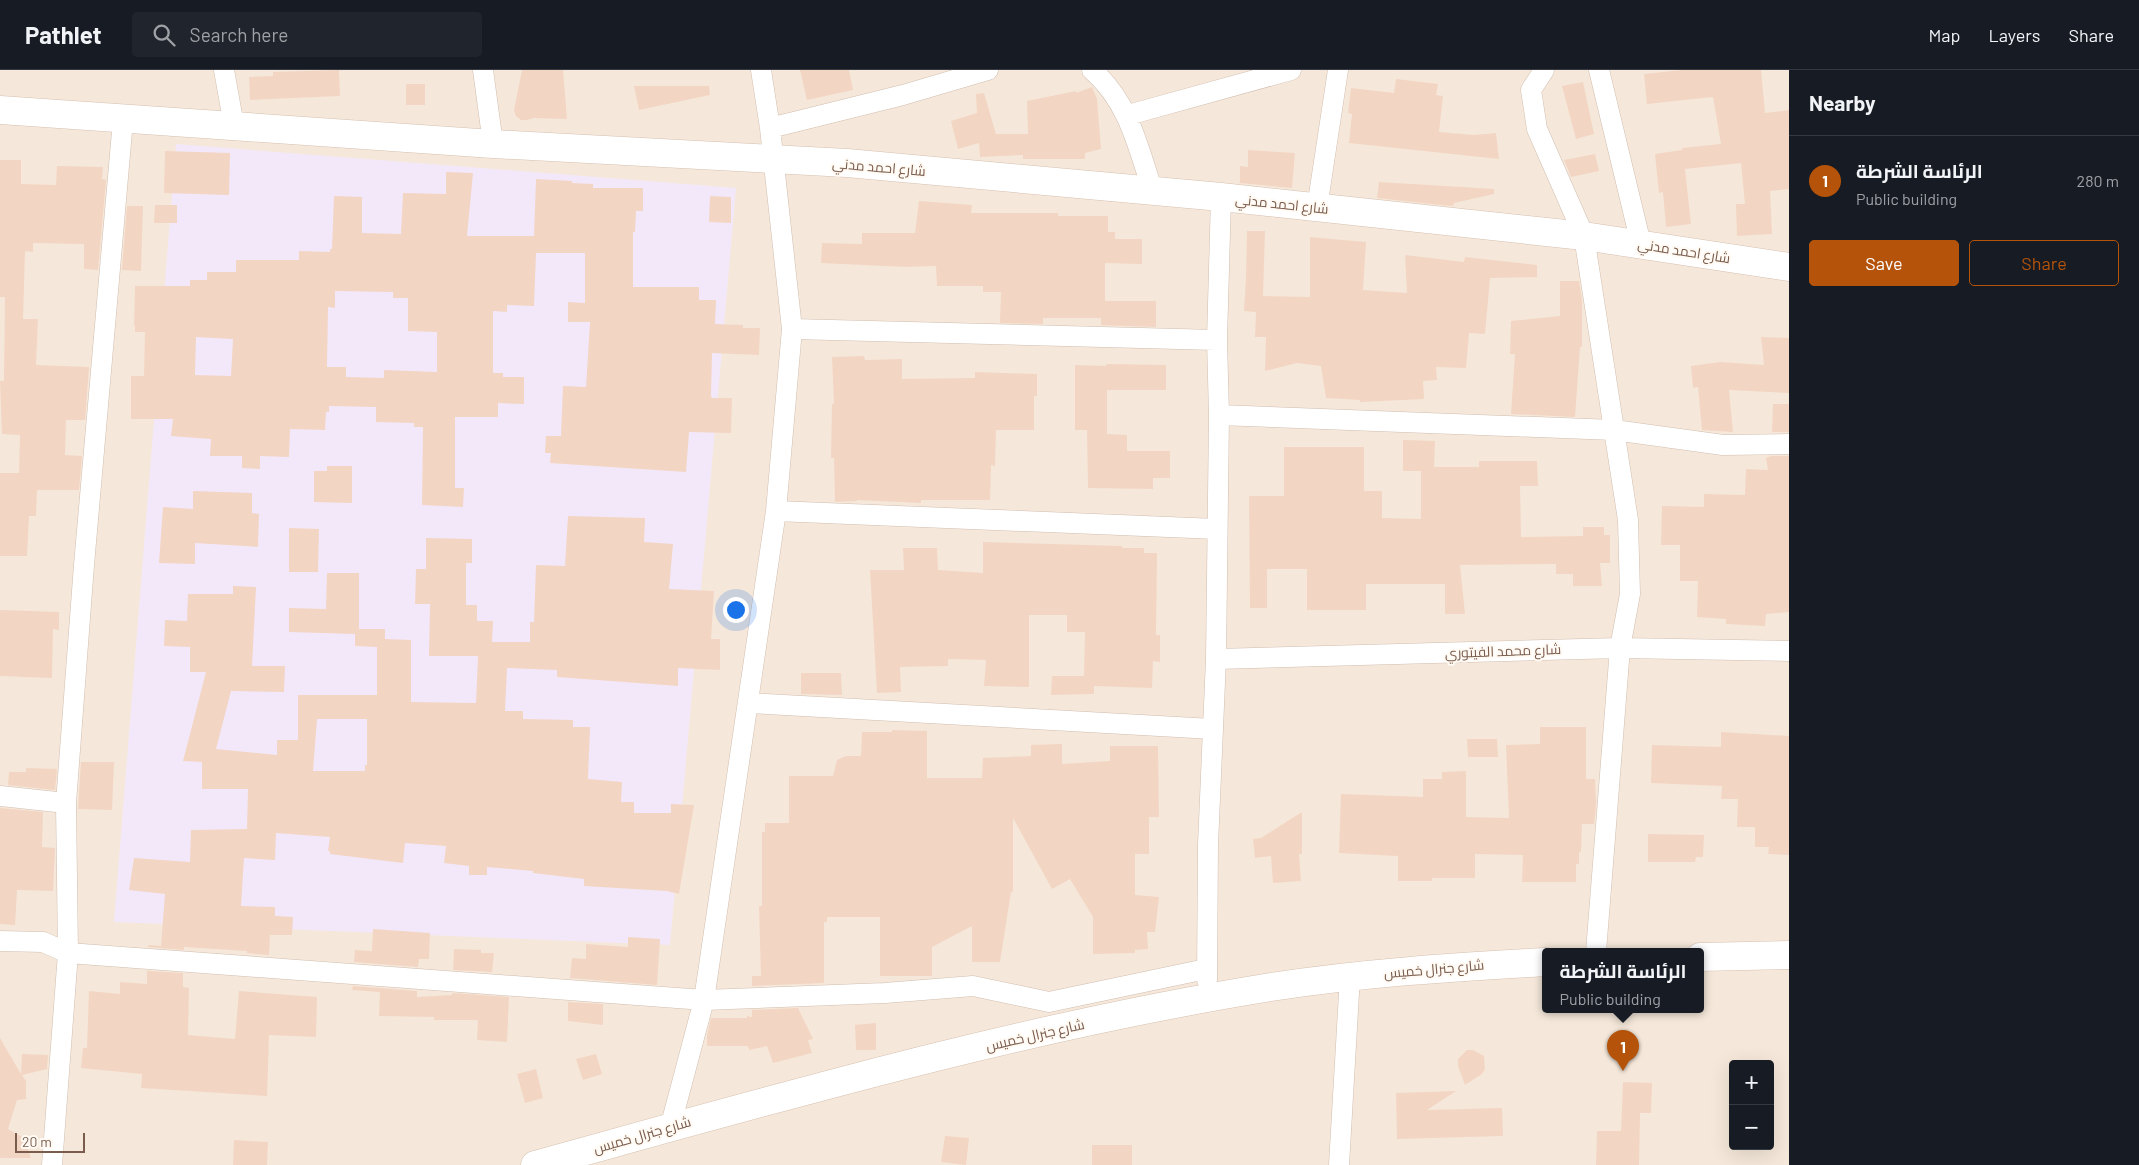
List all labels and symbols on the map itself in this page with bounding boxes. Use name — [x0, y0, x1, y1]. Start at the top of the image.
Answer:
street label: شارع احمد مدني — [831, 154, 927, 183]
street label: شارع احمد مدني — [1234, 190, 1330, 221]
street label: شارع احمد مدني — [1636, 235, 1732, 270]
your location — [723, 597, 749, 623]
street label: شارع محمد الفيتوري — [1445, 640, 1561, 665]
street label: شارع جنرال خميس — [1383, 956, 1485, 982]
street label: شارع جنرال خميس — [984, 1015, 1086, 1055]
pin: 1 — [1607, 1030, 1639, 1071]
street label: شارع جنرال خميس — [591, 1112, 693, 1158]
scale bar — [15, 1130, 85, 1153]

